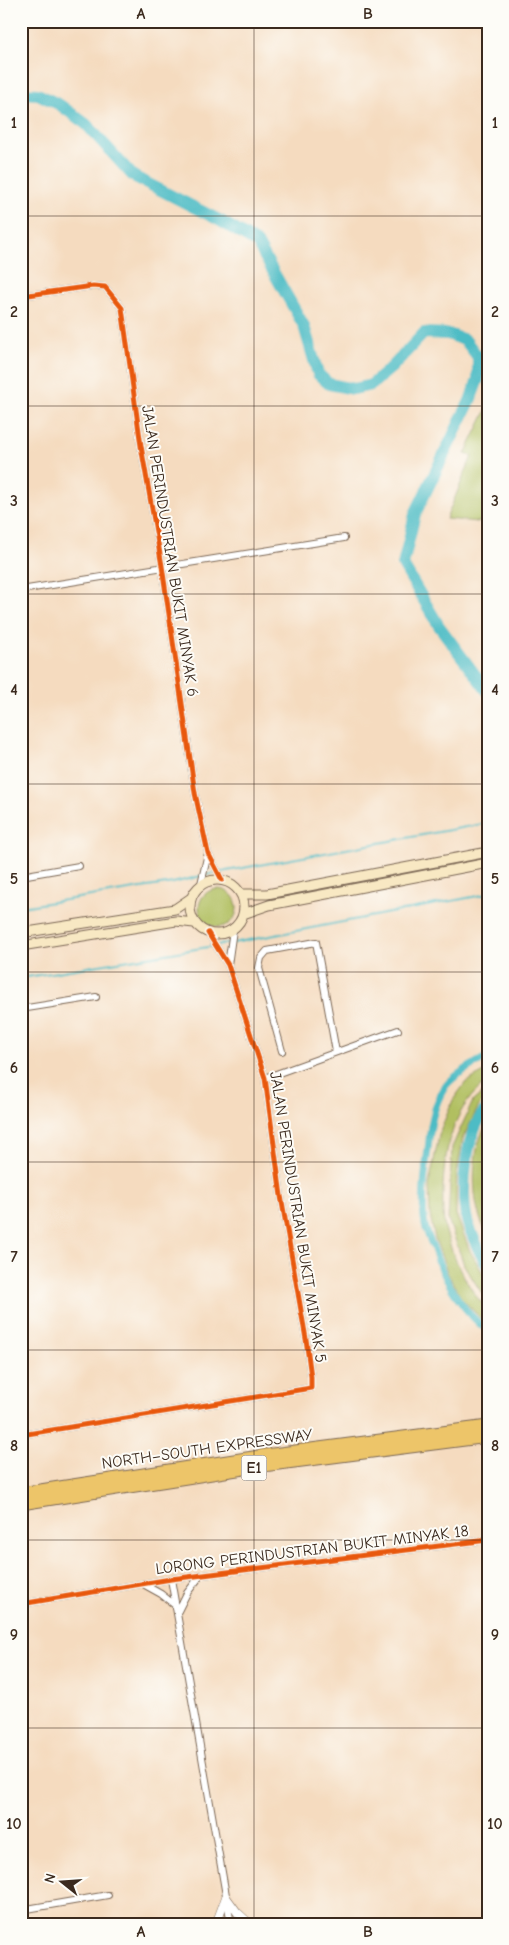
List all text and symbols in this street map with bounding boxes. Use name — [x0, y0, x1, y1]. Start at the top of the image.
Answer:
text: A — [137, 5, 146, 23]
text: B — [363, 5, 373, 23]
text: 1 — [11, 114, 17, 132]
text: 1 — [492, 114, 498, 132]
text: 2 — [10, 303, 18, 321]
text: 2 — [491, 303, 499, 321]
street label: JALAN PERINDUSTRIAN BUKIT MINYAK 6 — [138, 404, 202, 698]
text: 3 — [10, 492, 18, 510]
text: 3 — [491, 492, 499, 510]
text: 4 — [10, 681, 18, 699]
text: 4 — [491, 681, 499, 699]
text: 5 — [10, 870, 18, 888]
text: 5 — [491, 870, 499, 888]
text: 6 — [10, 1059, 18, 1077]
text: 6 — [491, 1059, 499, 1077]
street label: JALAN PERINDUSTRIAN BUKIT MINYAK 5 — [266, 1070, 330, 1364]
text: 7 — [10, 1248, 18, 1266]
text: 7 — [491, 1248, 499, 1266]
street label: NORTH–SOUTH EXPRESSWAY — [101, 1425, 314, 1473]
text: 8 — [10, 1437, 18, 1455]
text: 8 — [491, 1437, 499, 1455]
road number: E1 — [242, 1456, 266, 1480]
street label: LORONG PERINDUSTRIAN BUKIT MINYAK 18 — [154, 1522, 470, 1578]
text: 9 — [10, 1626, 18, 1644]
text: 9 — [491, 1626, 499, 1644]
text: 10 — [6, 1815, 22, 1833]
text: 10 — [487, 1815, 503, 1833]
north arrow — [38, 1858, 88, 1908]
text: N — [41, 1871, 60, 1885]
text: A — [137, 1923, 146, 1941]
text: B — [363, 1923, 373, 1941]

